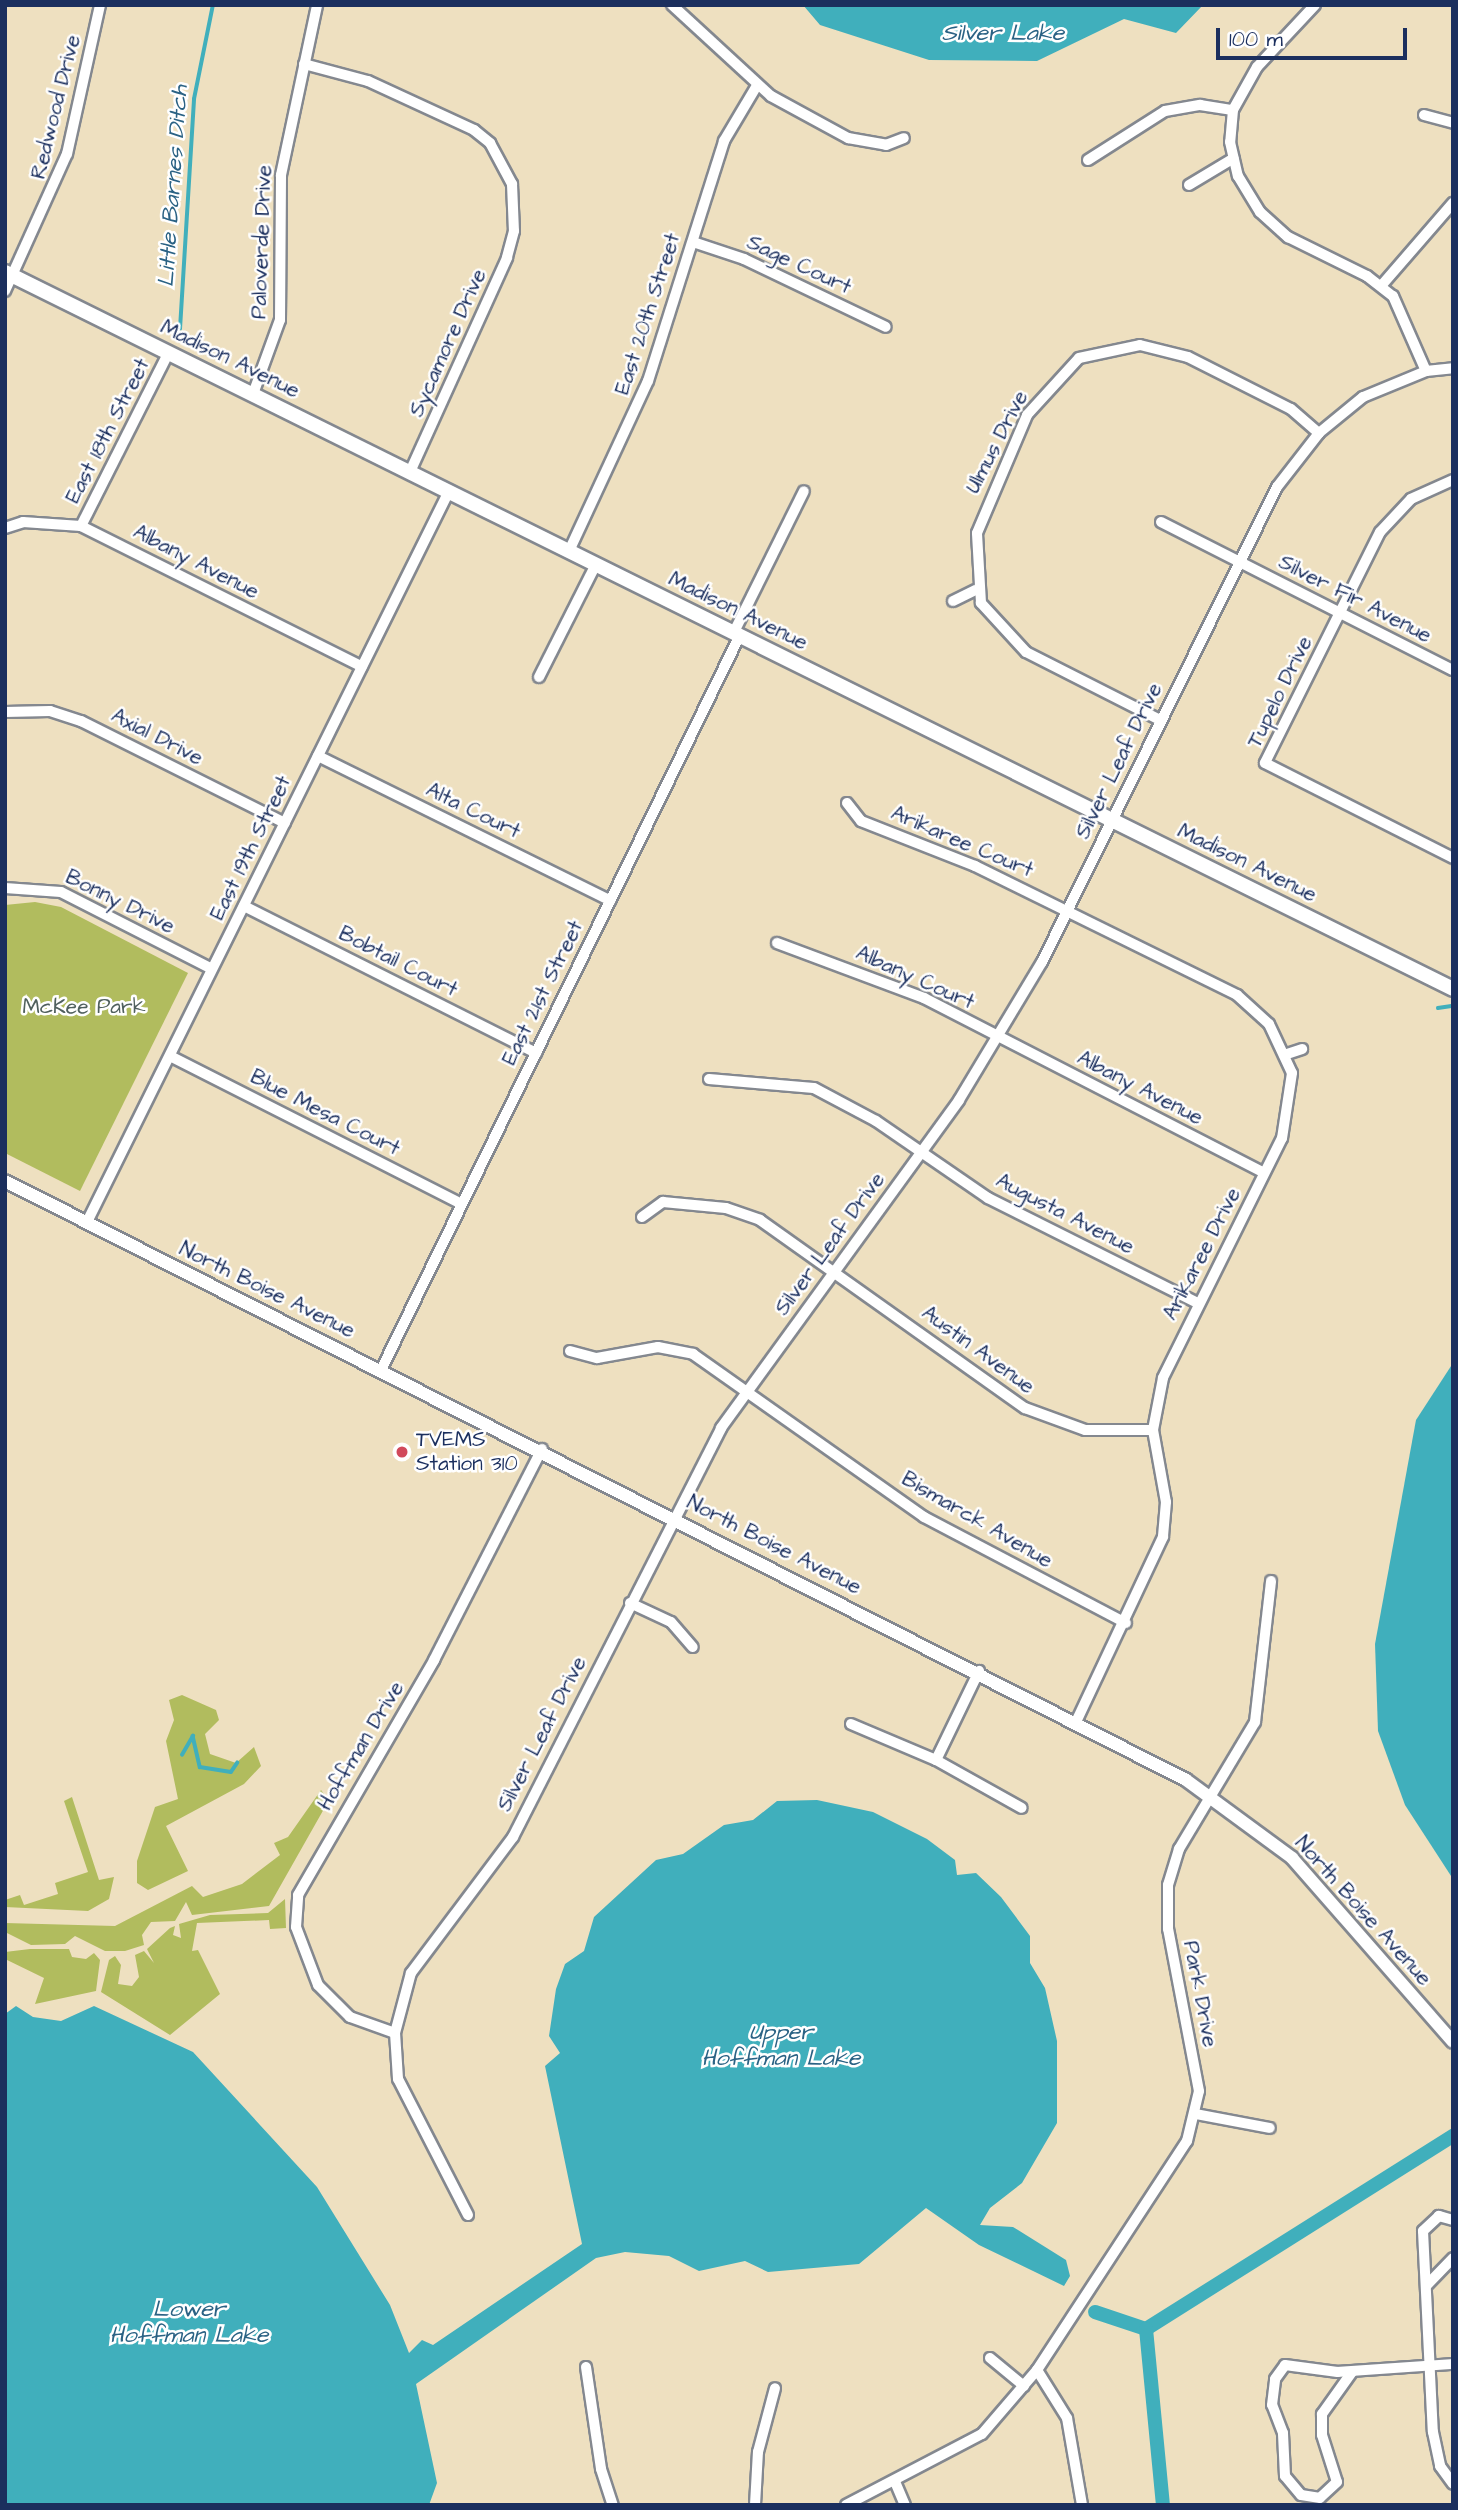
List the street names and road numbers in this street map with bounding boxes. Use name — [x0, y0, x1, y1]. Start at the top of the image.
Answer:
street label: Redwood Drive — [26, 32, 86, 182]
street label: Paloverde Drive — [247, 165, 277, 319]
street label: East 20th Street — [610, 230, 686, 398]
street label: Sage Court — [743, 230, 855, 300]
street label: Sycamore Drive — [404, 265, 492, 421]
street label: Madison Avenue — [156, 314, 304, 404]
street label: East 18th Street — [61, 354, 155, 508]
street label: Ulmus Drive — [960, 387, 1034, 497]
street label: Albany Avenue — [129, 519, 263, 605]
street label: Silver Fir Avenue — [1274, 550, 1436, 648]
street label: Madison Avenue — [664, 566, 812, 656]
street label: Tupelo Drive — [1242, 632, 1318, 752]
street label: Silver Leaf Drive — [1070, 679, 1168, 843]
street label: Axial Drive — [107, 703, 207, 771]
street label: East 19th Street — [205, 772, 297, 924]
street label: Alta Court — [422, 777, 524, 845]
street label: Arikaree Court — [887, 801, 1037, 883]
street label: Madison Avenue — [1173, 818, 1321, 908]
street label: Bonny Drive — [61, 865, 179, 939]
street label: East 21st Street — [497, 917, 589, 1069]
street label: Bobtail Court — [334, 921, 462, 1003]
street label: Albany Court — [852, 941, 978, 1015]
street label: Albany Avenue — [1073, 1045, 1207, 1131]
street label: Blue Mesa Court — [246, 1064, 404, 1162]
street label: Silver Leaf Drive — [770, 1168, 890, 1320]
street label: Augusta Avenue — [992, 1168, 1138, 1260]
street label: Arikaree Drive — [1158, 1184, 1246, 1324]
street label: North Boise Avenue — [175, 1237, 359, 1343]
street label: Austin Avenue — [917, 1301, 1039, 1399]
street label: Bismarck Avenue — [897, 1467, 1057, 1573]
street label: North Boise Avenue — [683, 1490, 865, 1600]
street label: Silver Leaf Drive — [492, 1652, 592, 1816]
street label: Hoffman Drive — [313, 1677, 409, 1815]
street label: North Boise Avenue — [1289, 1831, 1437, 1991]
street label: Park Drive — [1177, 1939, 1223, 2049]

